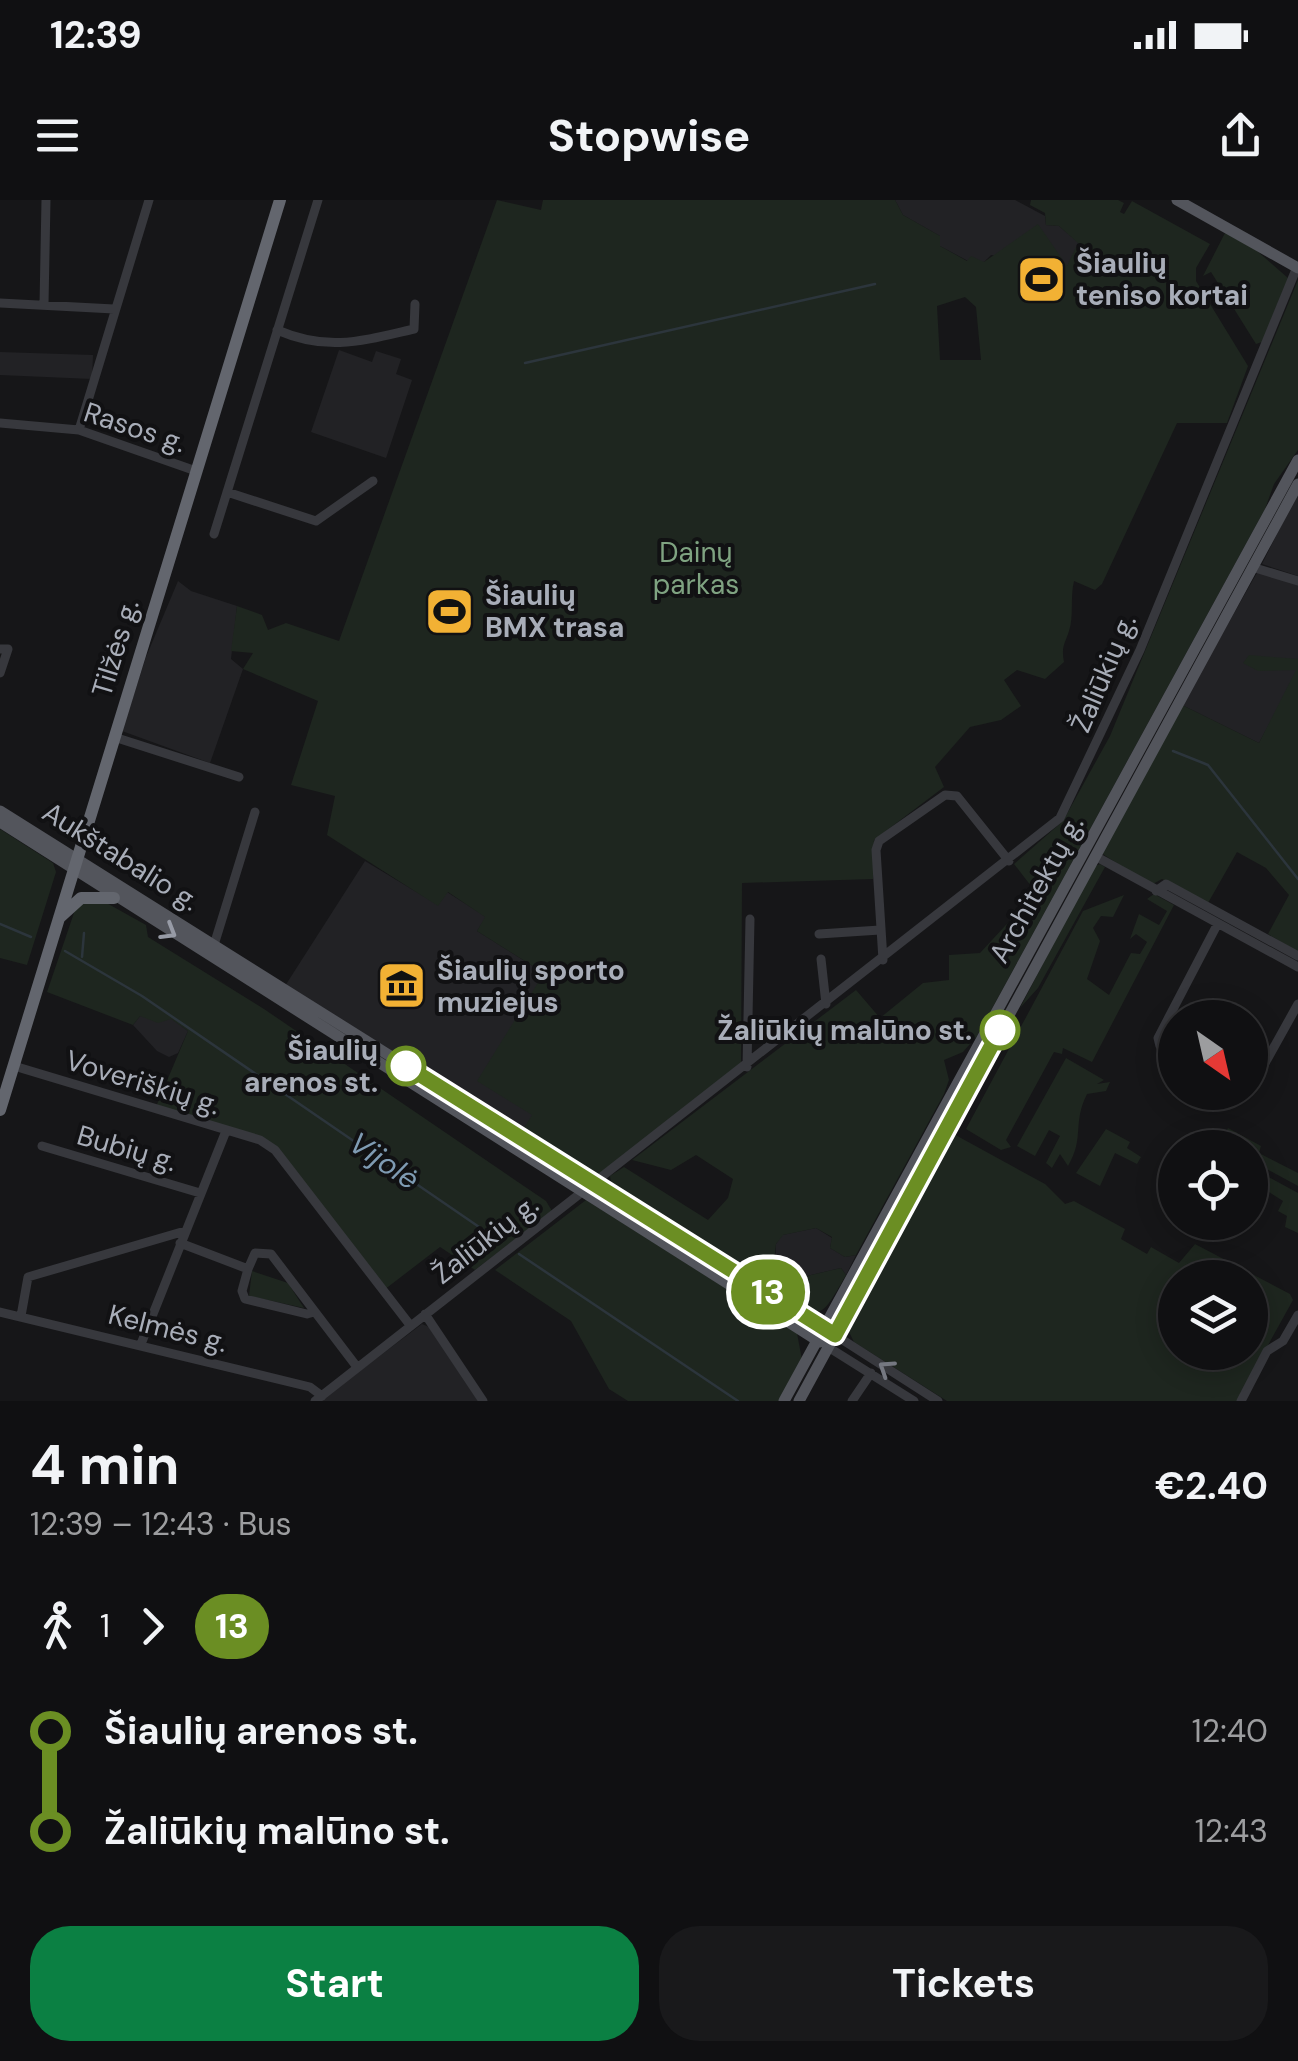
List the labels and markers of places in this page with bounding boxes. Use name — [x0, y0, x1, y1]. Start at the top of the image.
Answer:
place label: Šiaulių teniso kortai — [1076, 245, 1248, 314]
sports icon: Šiaulių teniso kortai — [1015, 253, 1067, 305]
place label: Šiaulių BMX trasa — [485, 577, 624, 646]
sports icon: Šiaulių BMX trasa — [424, 585, 476, 637]
place label: Šiaulių sporto muziejus — [437, 952, 625, 1021]
museum icon: Šiaulių sporto muziejus — [376, 960, 428, 1012]
marker: Žaliūkių malūno st. — [981, 1011, 1019, 1049]
place label: Žaliūkių malūno st. — [717, 1012, 972, 1049]
place label: Šiaulių arenos st. — [244, 1032, 378, 1101]
marker: Šiaulių arenos st. — [387, 1047, 425, 1085]

